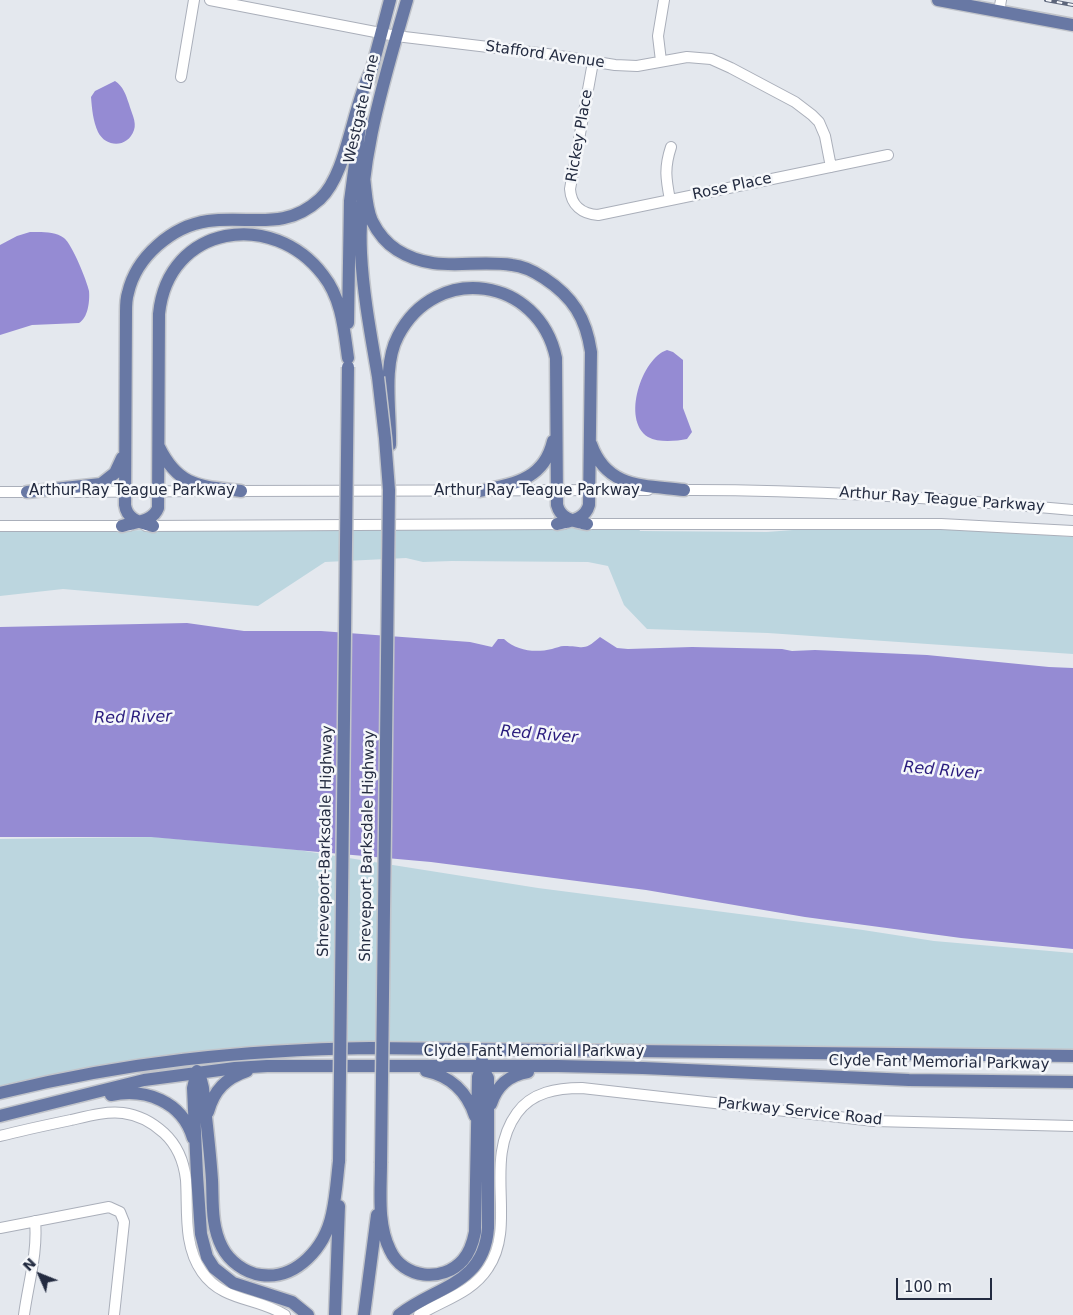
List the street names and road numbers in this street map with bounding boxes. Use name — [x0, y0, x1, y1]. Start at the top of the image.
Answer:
street label: Stafford Avenue — [484, 38, 606, 72]
street label: Westgate Lane — [341, 53, 383, 165]
street label: Rickey Place — [563, 88, 597, 184]
street label: Rose Place — [691, 170, 773, 204]
street label: Arthur Ray Teague Parkway — [29, 482, 235, 500]
street label: Arthur Ray Teague Parkway — [434, 482, 640, 500]
street label: Arthur Ray Teague Parkway — [839, 484, 1045, 516]
street label: Shreveport-Barksdale Highway — [315, 725, 337, 957]
street label: Shreveport Barksdale Highway — [357, 730, 379, 962]
street label: Clyde Fant Memorial Parkway — [424, 1043, 644, 1061]
street label: Clyde Fant Memorial Parkway — [828, 1052, 1050, 1074]
street label: Parkway Service Road — [717, 1094, 883, 1130]

